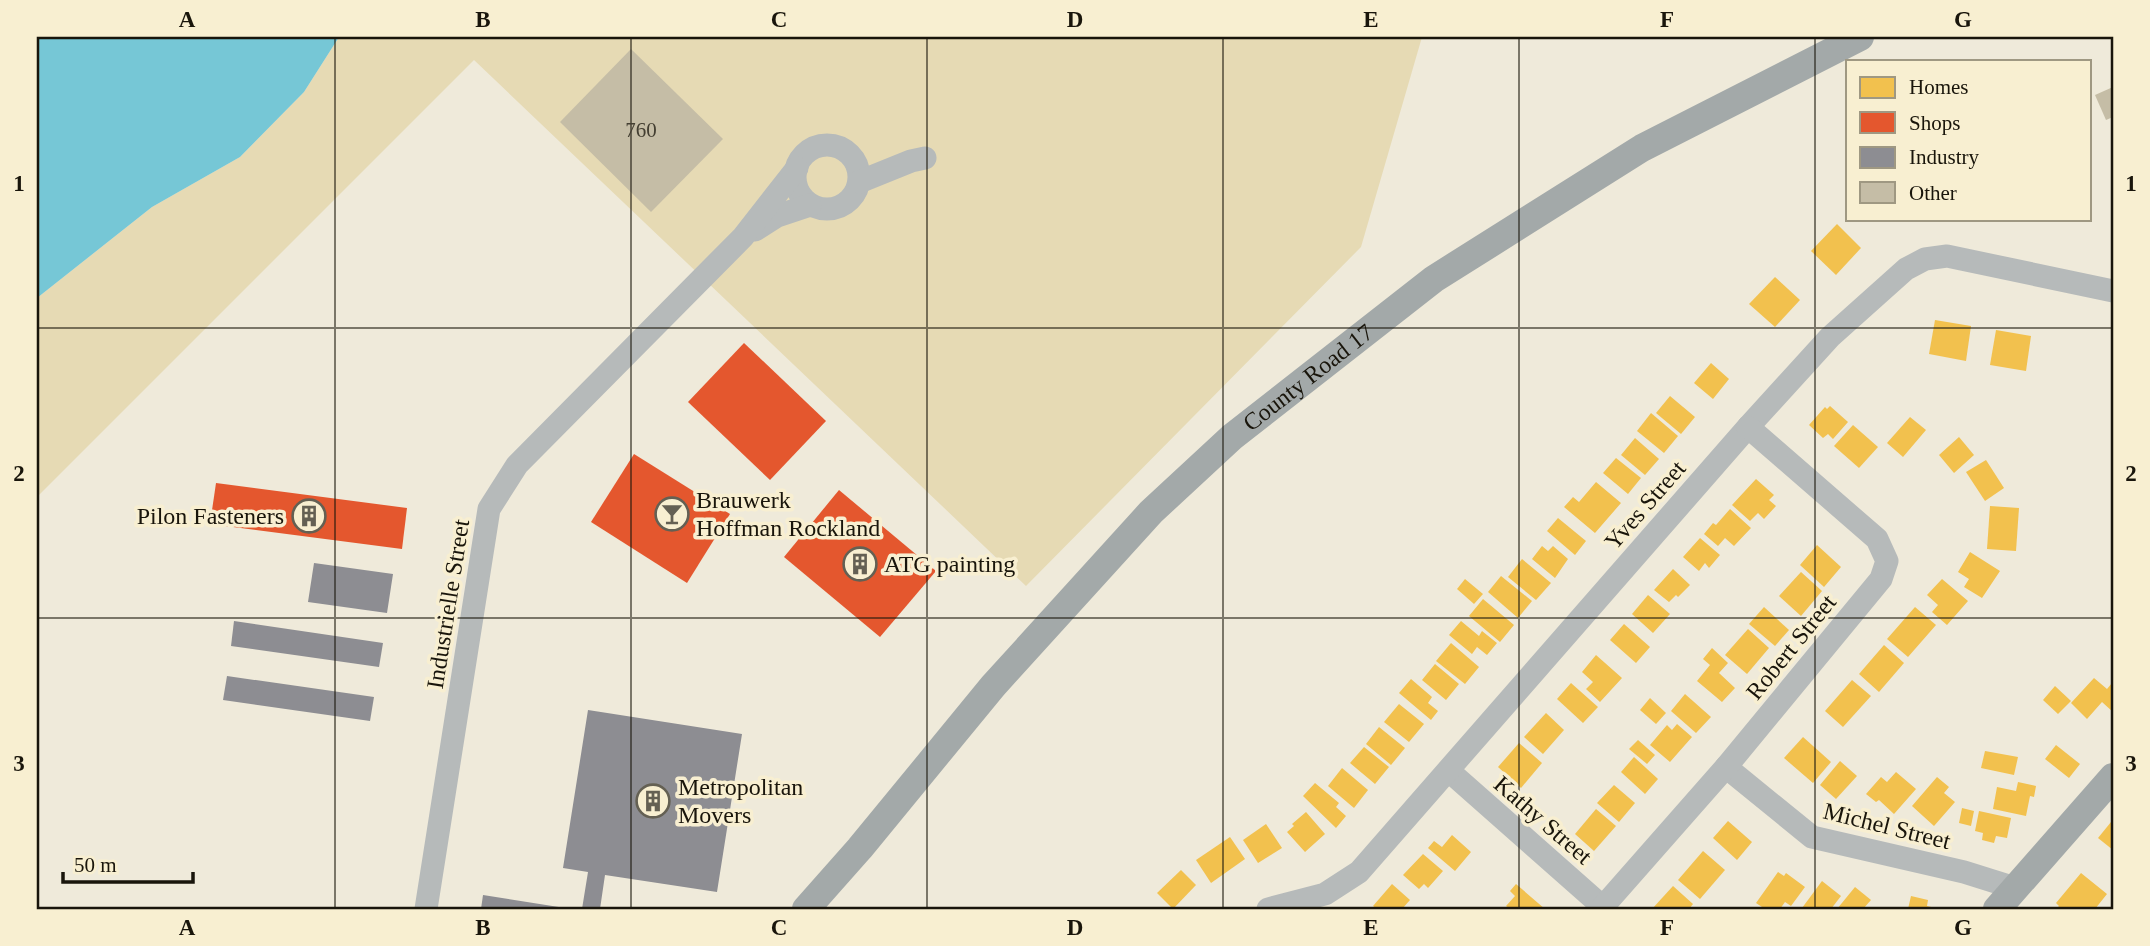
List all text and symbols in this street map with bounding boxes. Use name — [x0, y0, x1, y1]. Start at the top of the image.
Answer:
text: A — [179, 7, 196, 32]
text: B — [475, 7, 491, 32]
text: C — [771, 7, 787, 32]
text: D — [1067, 7, 1083, 32]
text: E — [1363, 7, 1379, 32]
text: F — [1660, 7, 1674, 32]
text: G — [1954, 7, 1972, 32]
legend — [1846, 60, 2090, 220]
text: Homes — [1909, 75, 1969, 99]
text: Shops — [1909, 111, 1960, 135]
house number: 760 — [625, 118, 657, 142]
text: Industry — [1909, 145, 1979, 169]
text: 1 — [13, 171, 25, 196]
text: 1 — [2125, 171, 2137, 196]
text: Other — [1909, 181, 1957, 205]
street label: County Road 17 — [1238, 319, 1378, 436]
street label: Yves Street — [1599, 455, 1691, 555]
text: 2 — [13, 461, 25, 486]
text: 2 — [2125, 461, 2137, 486]
place label: Brauwerk Hoffman Rockland — [696, 487, 880, 541]
bar icon: Brauwerk Hoffman Rockland — [653, 495, 691, 533]
building icon: Pilon Fasteners — [290, 497, 328, 535]
place label: Pilon Fasteners — [137, 503, 284, 529]
street label: Industrielle Street — [422, 517, 474, 691]
building icon: ATG painting — [841, 545, 879, 583]
place label: ATG painting — [884, 551, 1015, 577]
street label: Robert Street — [1741, 589, 1841, 705]
text: 3 — [13, 751, 25, 776]
text: 3 — [2125, 751, 2137, 776]
street label: Kathy Street — [1489, 771, 1597, 870]
place label: Metropolitan Movers — [678, 774, 803, 828]
building icon: Metropolitan Movers — [634, 782, 672, 820]
street label: Michel Street — [1821, 798, 1954, 854]
scale bar — [63, 841, 192, 885]
text: 50 m — [74, 853, 117, 877]
text: A — [179, 915, 196, 940]
text: B — [475, 915, 491, 940]
text: C — [771, 915, 787, 940]
text: D — [1067, 915, 1083, 940]
text: E — [1363, 915, 1379, 940]
text: F — [1660, 915, 1674, 940]
text: G — [1954, 915, 1972, 940]

